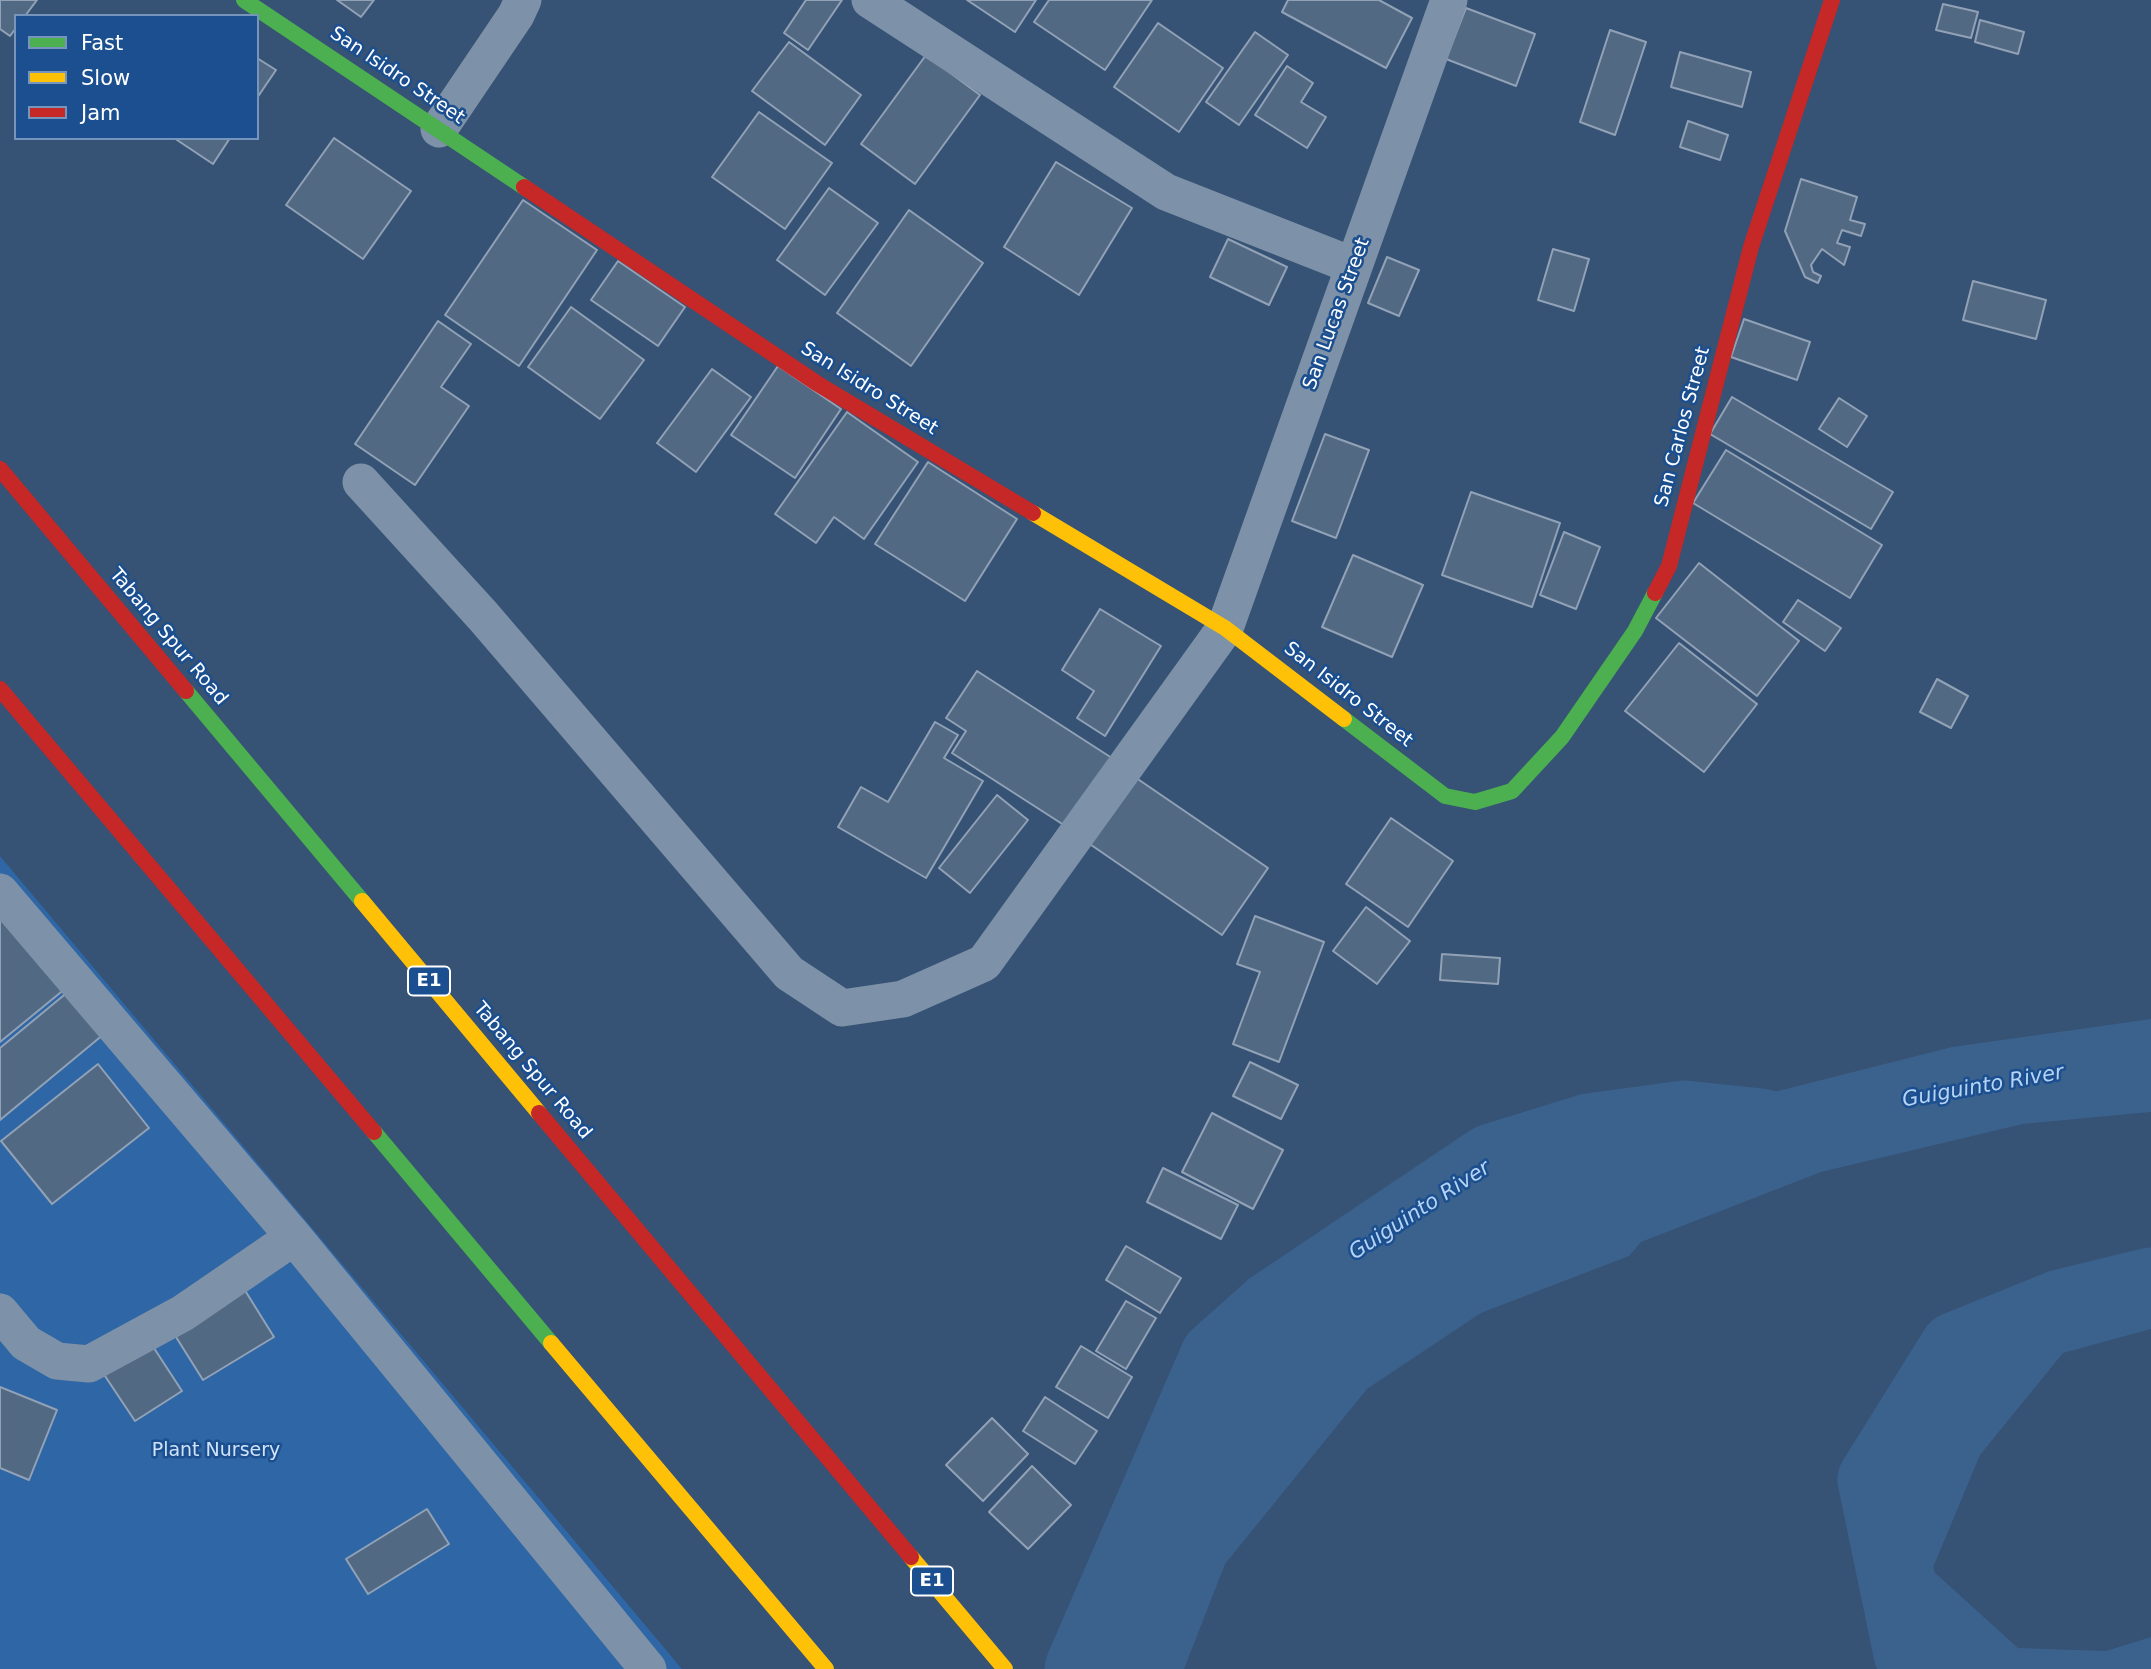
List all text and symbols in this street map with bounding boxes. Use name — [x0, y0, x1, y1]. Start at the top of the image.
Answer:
legend — [14, 14, 259, 140]
street label: San Isidro Street — [325, 23, 469, 129]
text: Fast — [81, 31, 123, 55]
text: Slow — [81, 66, 130, 90]
text: Jam — [81, 101, 121, 125]
street label: San Lucas Street — [1299, 235, 1375, 393]
street label: San Isidro Street — [796, 338, 942, 440]
street label: San Carlos Street — [1651, 344, 1715, 510]
street label: Tabang Spur Road — [104, 564, 232, 710]
street label: San Isidro Street — [1279, 638, 1417, 752]
road number: E1 — [408, 966, 450, 996]
street label: Tabang Spur Road — [468, 998, 596, 1144]
water label: Guiguinto River — [1900, 1060, 2066, 1114]
water label: Guiguinto River — [1345, 1156, 1495, 1266]
park label: Plant Nursery — [152, 1440, 280, 1462]
road number: E1 — [911, 1566, 953, 1596]

